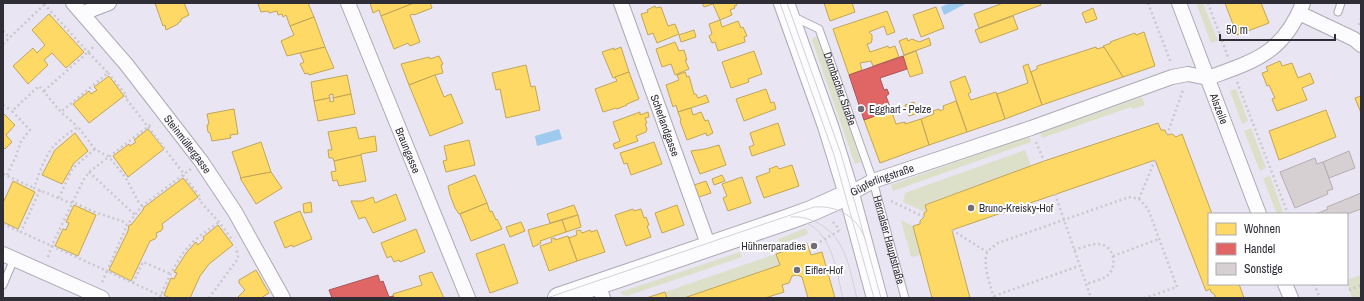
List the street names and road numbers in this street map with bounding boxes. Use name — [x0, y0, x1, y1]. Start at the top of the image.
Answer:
street label: Dornbacher Straße — [821, 50, 860, 127]
street label: Alszeile — [1207, 90, 1231, 126]
street label: Scherlandgasse — [648, 92, 683, 158]
street label: Steinmüllergasse — [161, 112, 214, 176]
street label: Braungasse — [392, 125, 423, 175]
street label: Güpferlingstraße — [847, 161, 916, 199]
street label: Hernalser Hauptstraße — [870, 194, 908, 286]

